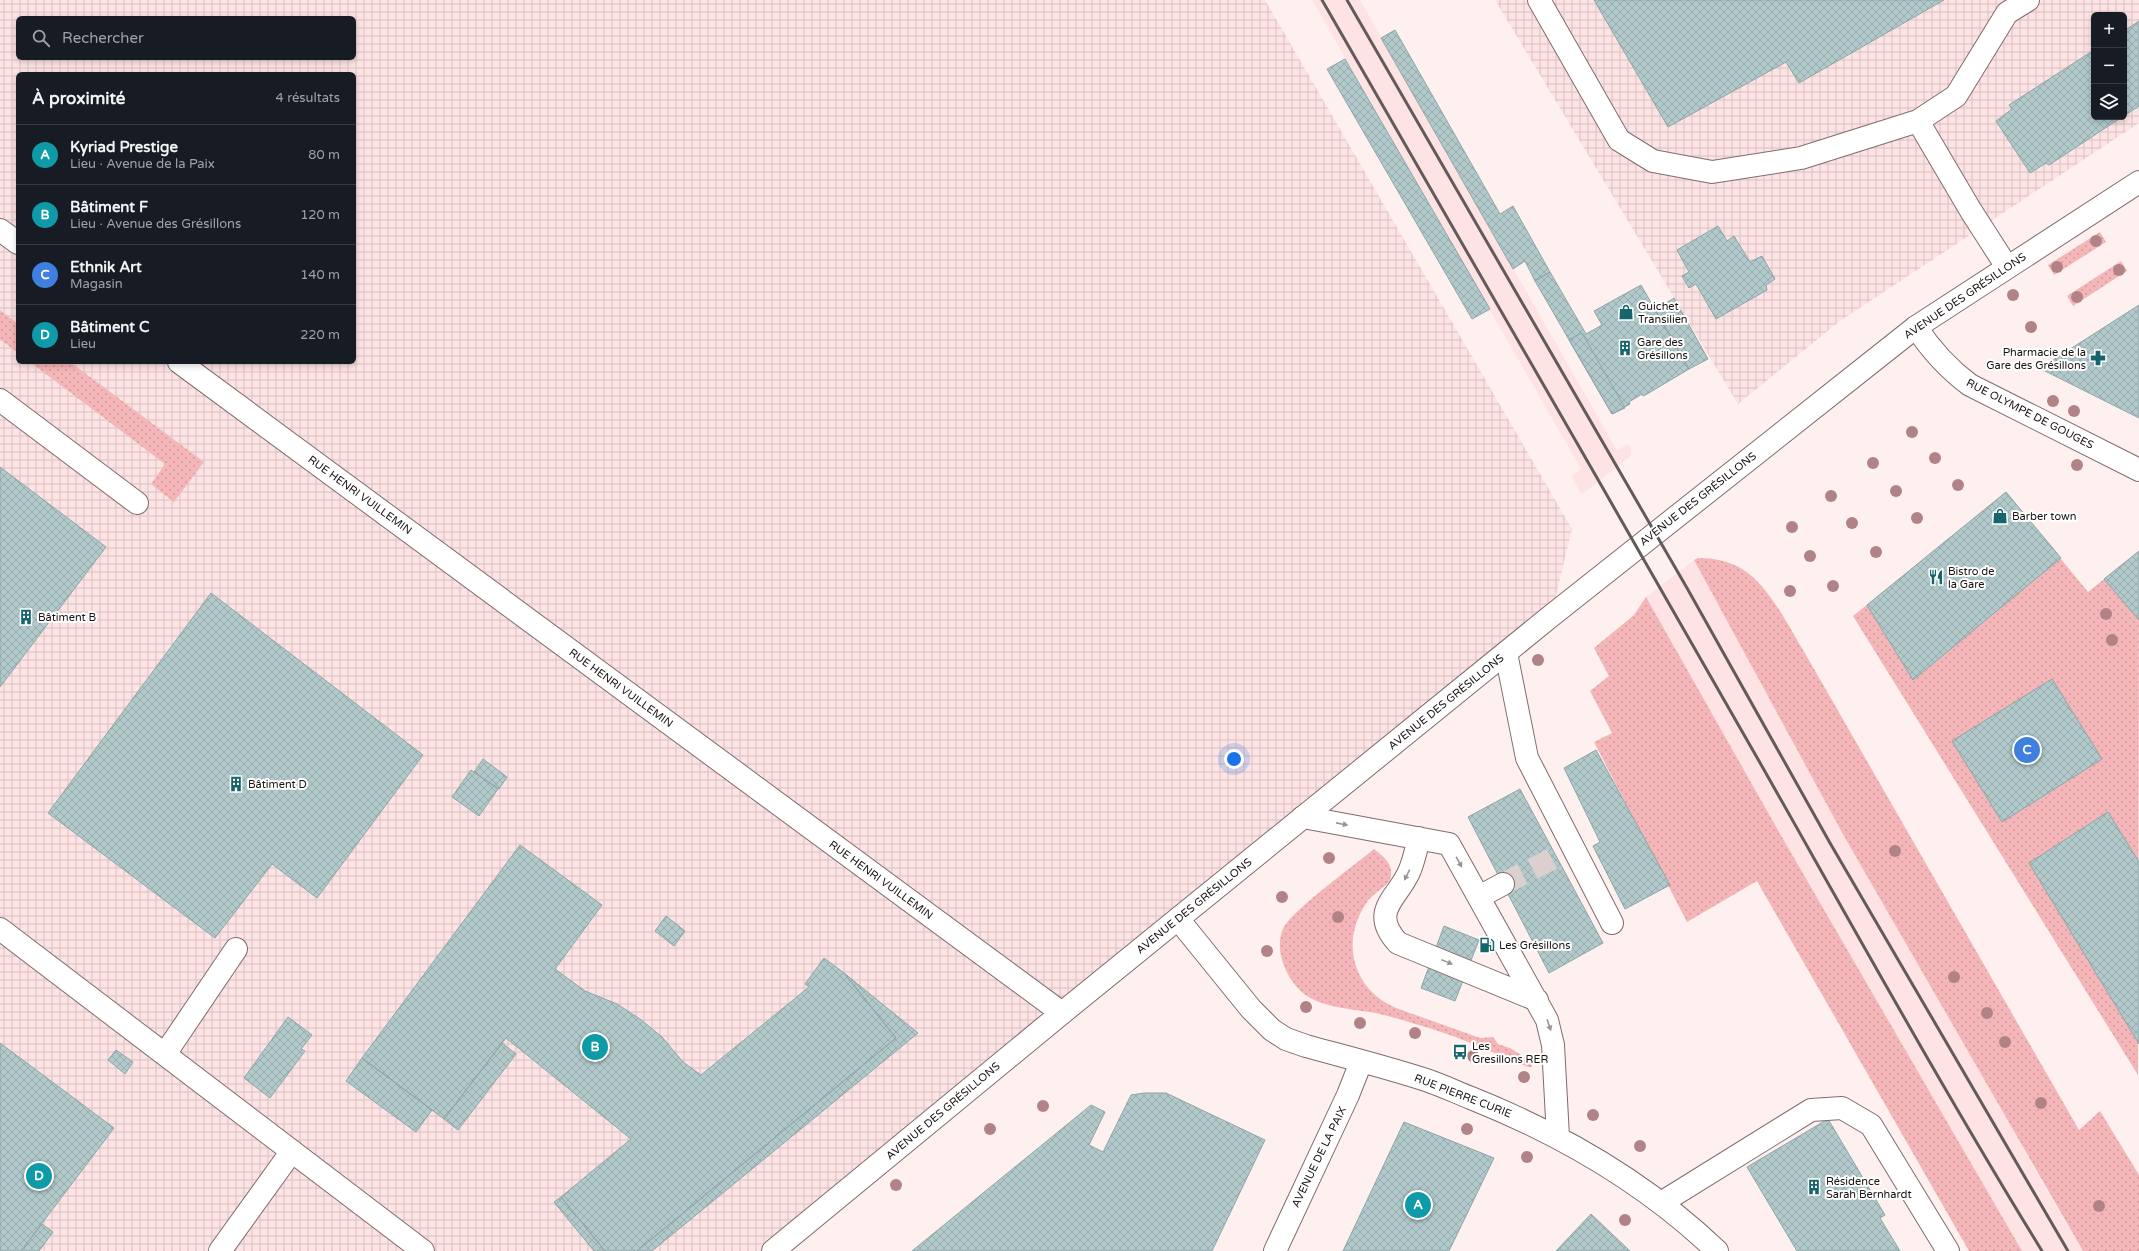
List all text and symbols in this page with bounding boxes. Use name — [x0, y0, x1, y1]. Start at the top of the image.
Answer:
map controls — [2091, 12, 2127, 120]
button: + — [2091, 12, 2127, 48]
search box — [16, 16, 356, 60]
icon: search — [30, 27, 52, 49]
text: Rechercher — [62, 29, 144, 47]
button: − — [2091, 48, 2127, 84]
button: layers — [2091, 84, 2127, 120]
text: À proximité — [32, 88, 125, 109]
text: 4 résultats — [276, 90, 340, 106]
text: Kyriad Prestige — [70, 138, 178, 156]
text: A — [40, 147, 50, 163]
text: 80 m — [308, 147, 340, 163]
text: Lieu · Avenue de la Paix — [70, 156, 215, 172]
text: Bâtiment F — [70, 198, 148, 216]
text: B — [40, 207, 50, 223]
text: 120 m — [300, 207, 340, 223]
text: Lieu · Avenue des Grésillons — [70, 216, 241, 232]
street label: AVENUE DES GRÉSILLONS — [1901, 249, 2029, 342]
text: Ethnik Art — [70, 258, 142, 276]
text: C — [40, 267, 50, 283]
text: 140 m — [300, 267, 340, 283]
text: Magasin — [70, 276, 123, 292]
place label: Guichet Transilien — [1638, 300, 1688, 326]
shop icon: Guichet Transilien — [1617, 303, 1635, 321]
text: Bâtiment C — [70, 318, 149, 336]
text: D — [40, 327, 50, 343]
text: 220 m — [300, 327, 340, 343]
text: Lieu — [70, 336, 96, 352]
place label: Gare des Grésillons — [1637, 336, 1688, 362]
building icon: Gare des Grésillons — [1616, 339, 1634, 357]
place label: Pharmacie de la Gare des Grésillons — [1986, 346, 2086, 372]
pharmacy icon: Pharmacie de la Gare des Grésillons — [2089, 349, 2107, 367]
street label: RUE OLYMPE DE GOUGES — [1964, 376, 2096, 452]
street label: AVENUE DES GRÉSILLONS — [1636, 448, 1759, 549]
street label: RUE HENRI VUILLEMIN — [305, 453, 415, 537]
shop icon: Barber town — [1991, 507, 2009, 525]
place label: Barber town — [2012, 510, 2076, 523]
place label: Bistro de la Gare — [1948, 565, 1994, 591]
restaurant icon: Bistro de la Gare — [1927, 568, 1945, 586]
building icon: Bâtiment B — [17, 608, 35, 626]
place label: Bâtiment B — [38, 611, 97, 624]
street label: RUE HENRI VUILLEMIN — [566, 646, 676, 730]
street label: AVENUE DES GRÉSILLONS — [1385, 651, 1506, 753]
pin: C — [2014, 735, 2040, 765]
your location — [1224, 749, 1244, 769]
building icon: Bâtiment D — [227, 775, 245, 793]
place label: Bâtiment D — [248, 778, 307, 791]
one-way arrow — [1335, 822, 1348, 828]
street label: RUE HENRI VUILLEMIN — [826, 838, 936, 922]
street label: AVENUE DES GRÉSILLONS — [1133, 855, 1254, 957]
one-way arrow — [1456, 856, 1463, 868]
one-way arrow — [1404, 870, 1410, 881]
fuel station icon: Les Grésillons — [1478, 936, 1496, 954]
place label: Les Grésillons — [1499, 939, 1570, 952]
one-way arrow — [1441, 960, 1453, 966]
one-way arrow — [1546, 1019, 1552, 1031]
pin: B — [582, 1032, 608, 1062]
place label: Les Gresillons RER — [1472, 1040, 1548, 1066]
bus stop icon: Les Gresillons RER — [1451, 1043, 1469, 1061]
street label: AVENUE DES GRÉSILLONS — [883, 1059, 1003, 1162]
street label: RUE PIERRE CURIE — [1413, 1071, 1513, 1121]
street label: AVENUE DE LA PAIX — [1289, 1105, 1349, 1209]
pin: D — [26, 1161, 52, 1191]
place label: Résidence Sarah Bernhardt — [1826, 1175, 1912, 1201]
building icon: Résidence Sarah Bernhardt — [1805, 1178, 1823, 1196]
pin: A — [1405, 1190, 1431, 1220]

